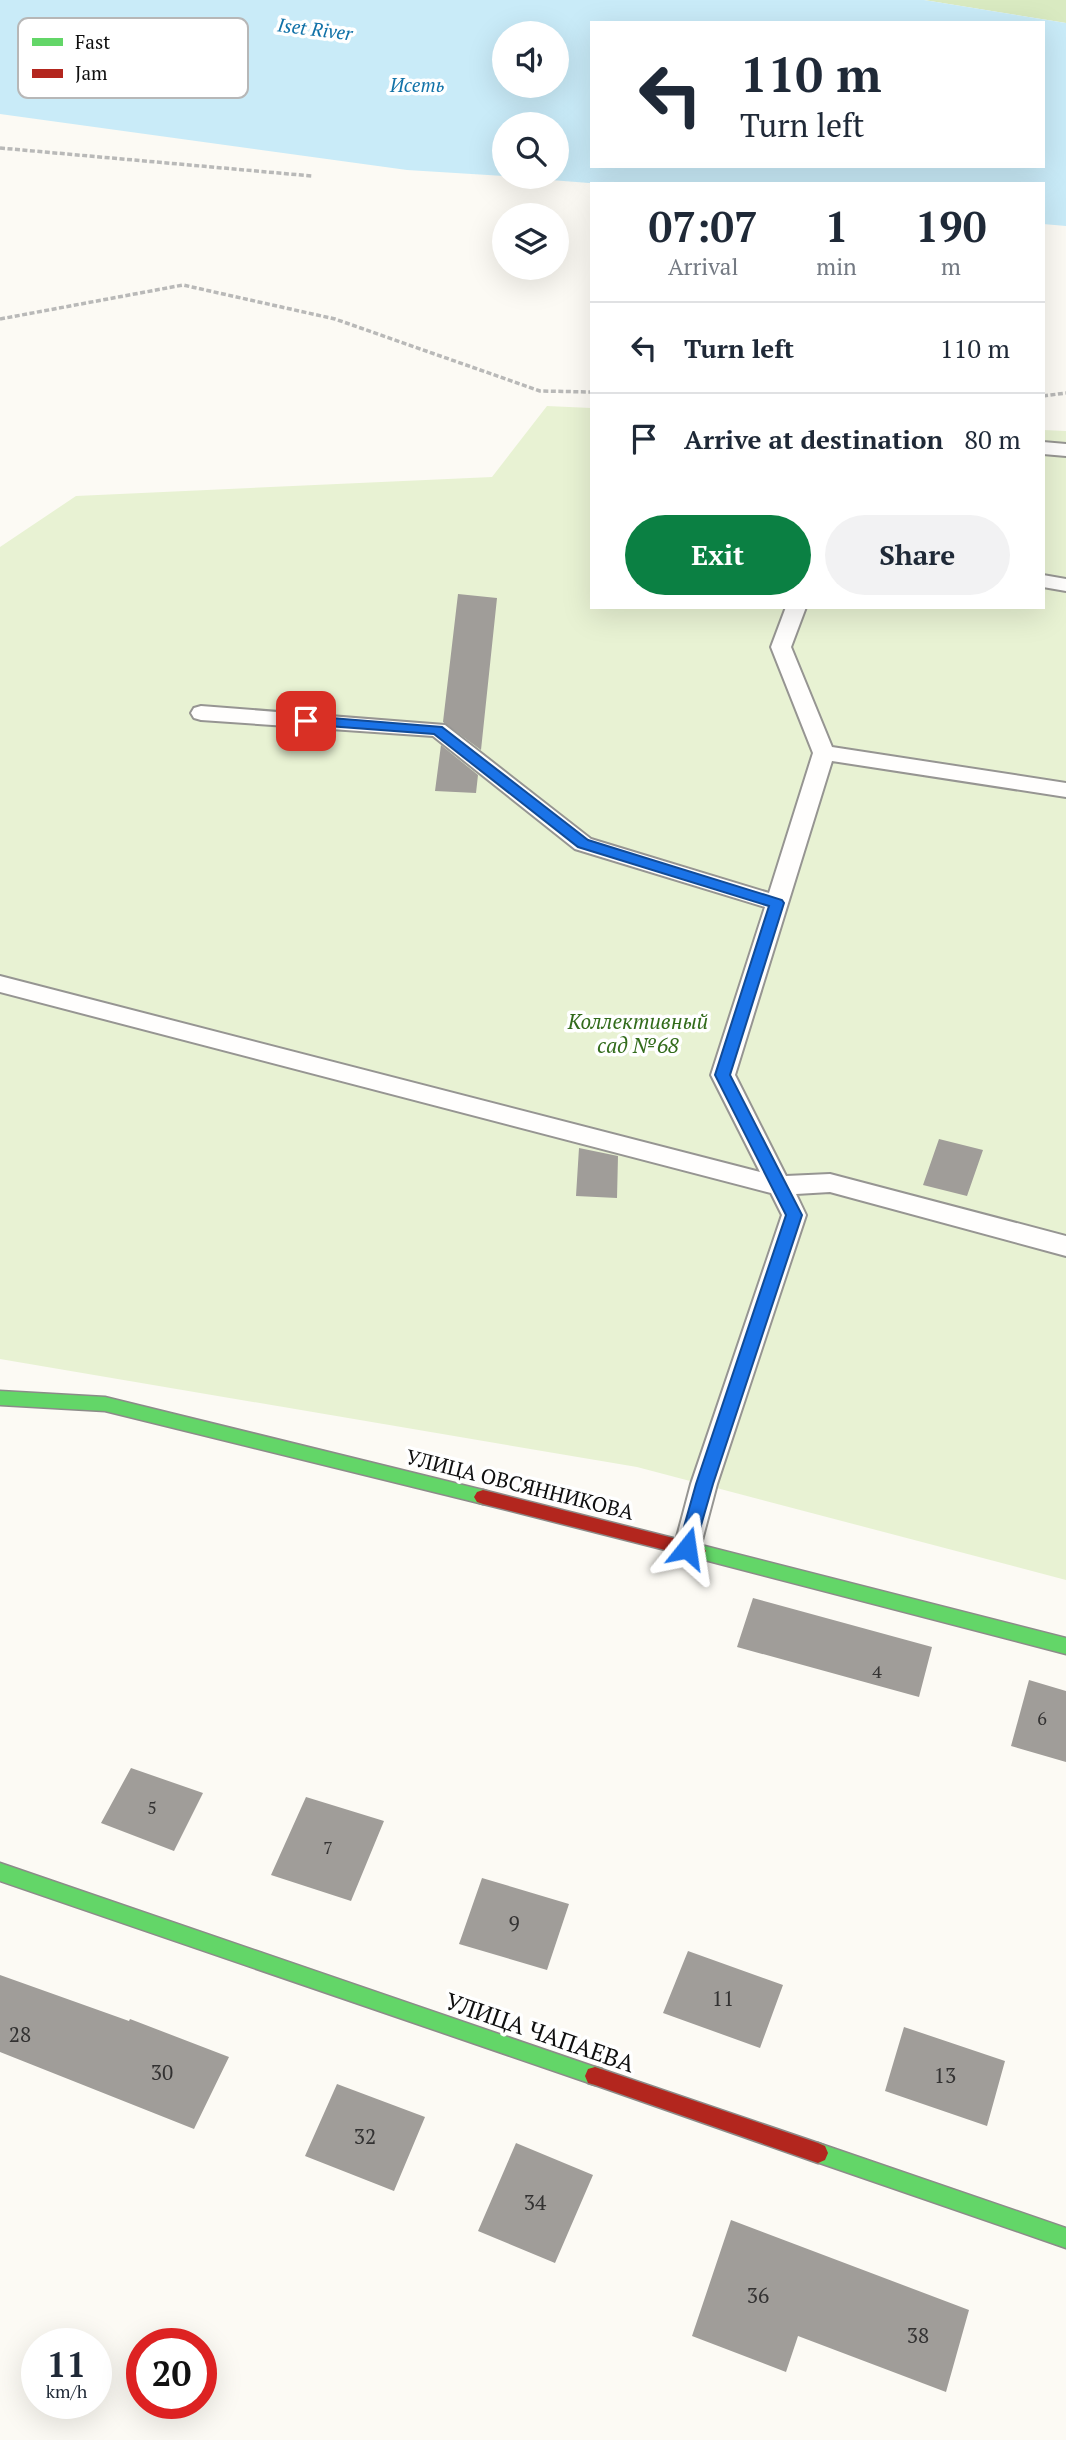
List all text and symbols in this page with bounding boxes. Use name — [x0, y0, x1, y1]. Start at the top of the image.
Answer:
water label: Iset River — [275, 11, 355, 46]
legend — [18, 18, 248, 98]
map controls — [492, 21, 569, 280]
button: sound — [492, 21, 569, 98]
text: Fast — [75, 29, 110, 54]
text: 110 m — [740, 41, 882, 106]
icon: left — [625, 49, 716, 140]
text: Jam — [75, 60, 108, 85]
water label: Исеть — [389, 72, 445, 97]
text: Turn left — [740, 104, 864, 146]
button: search — [492, 112, 569, 189]
text: 07:07 — [649, 198, 758, 254]
text: 1 — [825, 198, 848, 254]
text: 190 — [915, 198, 986, 254]
button: layers — [492, 203, 569, 280]
text: Arrival — [668, 251, 738, 282]
text: min — [816, 251, 857, 282]
text: m — [941, 251, 961, 282]
icon: left — [625, 329, 663, 367]
text: Turn left — [684, 331, 794, 365]
text: 110 m — [940, 331, 1010, 365]
icon: arrive — [625, 420, 663, 458]
text: Arrive at destination — [684, 422, 943, 456]
text: 80 m — [964, 422, 1021, 456]
button: Exit — [625, 515, 811, 595]
button: Share — [825, 515, 1010, 595]
pin — [276, 691, 336, 751]
icon: arrive — [287, 702, 325, 740]
park label: Коллективный сад №68 — [567, 1007, 708, 1059]
street label: УЛИЦА ОВСЯННИКОВА — [403, 1442, 638, 1526]
position arrow — [650, 1511, 724, 1585]
house number: 4 — [872, 1659, 882, 1683]
house number: 6 — [1037, 1706, 1047, 1730]
house number: 5 — [147, 1795, 157, 1819]
house number: 7 — [323, 1835, 333, 1859]
house number: 9 — [508, 1909, 520, 1937]
house number: 11 — [712, 1984, 734, 2012]
street label: УЛИЦА ЧАПАЕВА — [441, 1985, 640, 2080]
house number: 28 — [9, 2020, 31, 2048]
house number: 30 — [151, 2058, 173, 2086]
house number: 13 — [934, 2061, 956, 2089]
house number: 32 — [354, 2122, 376, 2150]
house number: 34 — [524, 2188, 547, 2216]
house number: 36 — [747, 2281, 769, 2309]
house number: 38 — [907, 2321, 929, 2349]
speed limit sign: 20 — [126, 2328, 217, 2419]
text: 11 — [47, 2341, 86, 2387]
text: km/h — [46, 2379, 87, 2403]

